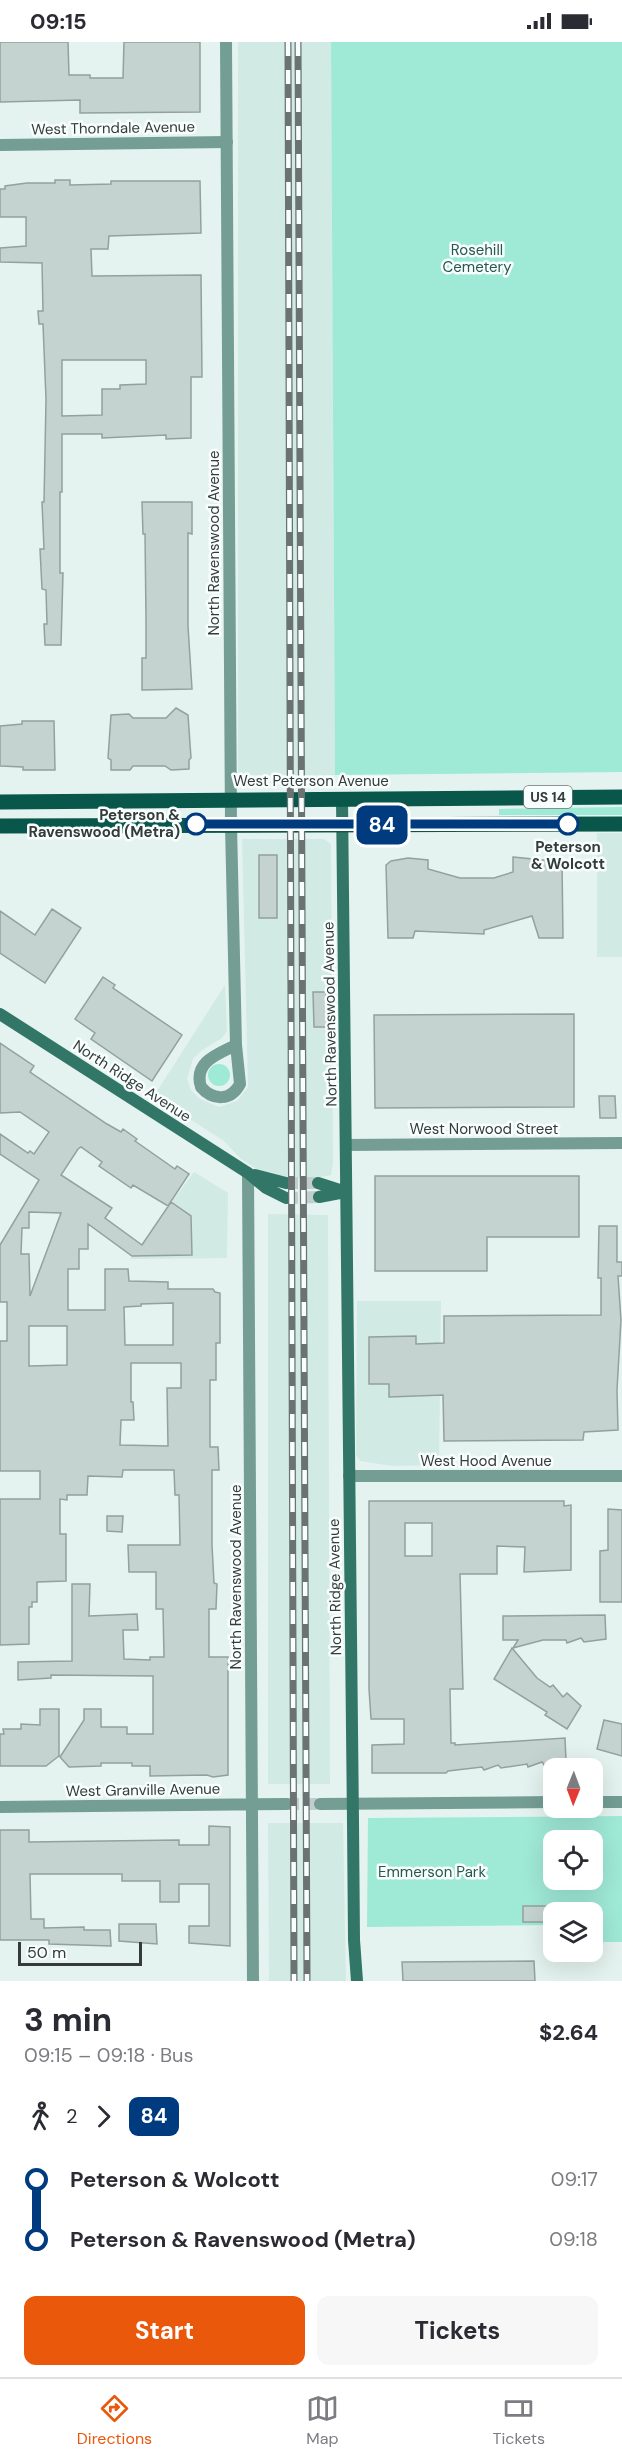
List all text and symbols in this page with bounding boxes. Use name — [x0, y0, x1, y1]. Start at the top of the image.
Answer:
text: 09:15 — [30, 7, 87, 36]
street label: West Thorndale Avenue — [31, 117, 195, 139]
park label: Rosehill Cemetery — [443, 240, 512, 277]
street label: North Ravenswood Avenue — [204, 450, 224, 636]
street label: West Peterson Avenue — [233, 771, 389, 791]
road number: US 14 — [524, 786, 572, 808]
place label: Peterson & Ravenswood (Metra) — [29, 805, 180, 842]
line badge: 84 — [355, 806, 409, 844]
text: 84 — [369, 811, 395, 839]
marker: Peterson & Ravenswood (Metra) — [185, 813, 207, 835]
marker: Peterson & Wolcott — [557, 813, 579, 835]
place label: Peterson & Wolcott — [531, 837, 605, 874]
street label: North Ravenswood Avenue — [318, 921, 342, 1107]
street label: North Ridge Avenue — [69, 1035, 195, 1127]
street label: West Norwood Street — [409, 1119, 559, 1139]
street label: West Hood Avenue — [420, 1451, 552, 1471]
street label: North Ravenswood Avenue — [226, 1484, 246, 1670]
street label: North Ridge Avenue — [324, 1518, 346, 1656]
north arrow — [543, 1758, 603, 1818]
map controls — [543, 1758, 603, 1962]
street label: West Granville Avenue — [66, 1779, 220, 1801]
button: locate — [543, 1830, 603, 1890]
park label: Emmerson Park — [378, 1862, 486, 1882]
button: layers — [543, 1902, 603, 1962]
scale bar — [18, 1939, 142, 1966]
text: 50 m — [27, 1942, 66, 1963]
text: 3 min — [24, 1998, 112, 2041]
text: $2.64 — [539, 2018, 598, 2047]
text: 09:15 – 09:18 · Bus — [24, 2042, 194, 2068]
icon: walk — [24, 2100, 57, 2133]
icon: forward — [87, 2100, 120, 2133]
text: 84 — [141, 2102, 167, 2130]
text: 2 — [66, 2103, 78, 2129]
text: Peterson & Wolcott — [70, 2165, 280, 2194]
text: 09:17 — [551, 2166, 598, 2192]
text: Peterson & Ravenswood (Metra) — [70, 2225, 416, 2254]
text: 09:18 — [549, 2226, 598, 2252]
button: Start — [24, 2296, 305, 2365]
button: Tickets — [317, 2296, 598, 2365]
tab: Directions — [77, 2392, 152, 2449]
tab: Map — [306, 2392, 339, 2449]
tab: Tickets — [493, 2392, 545, 2449]

